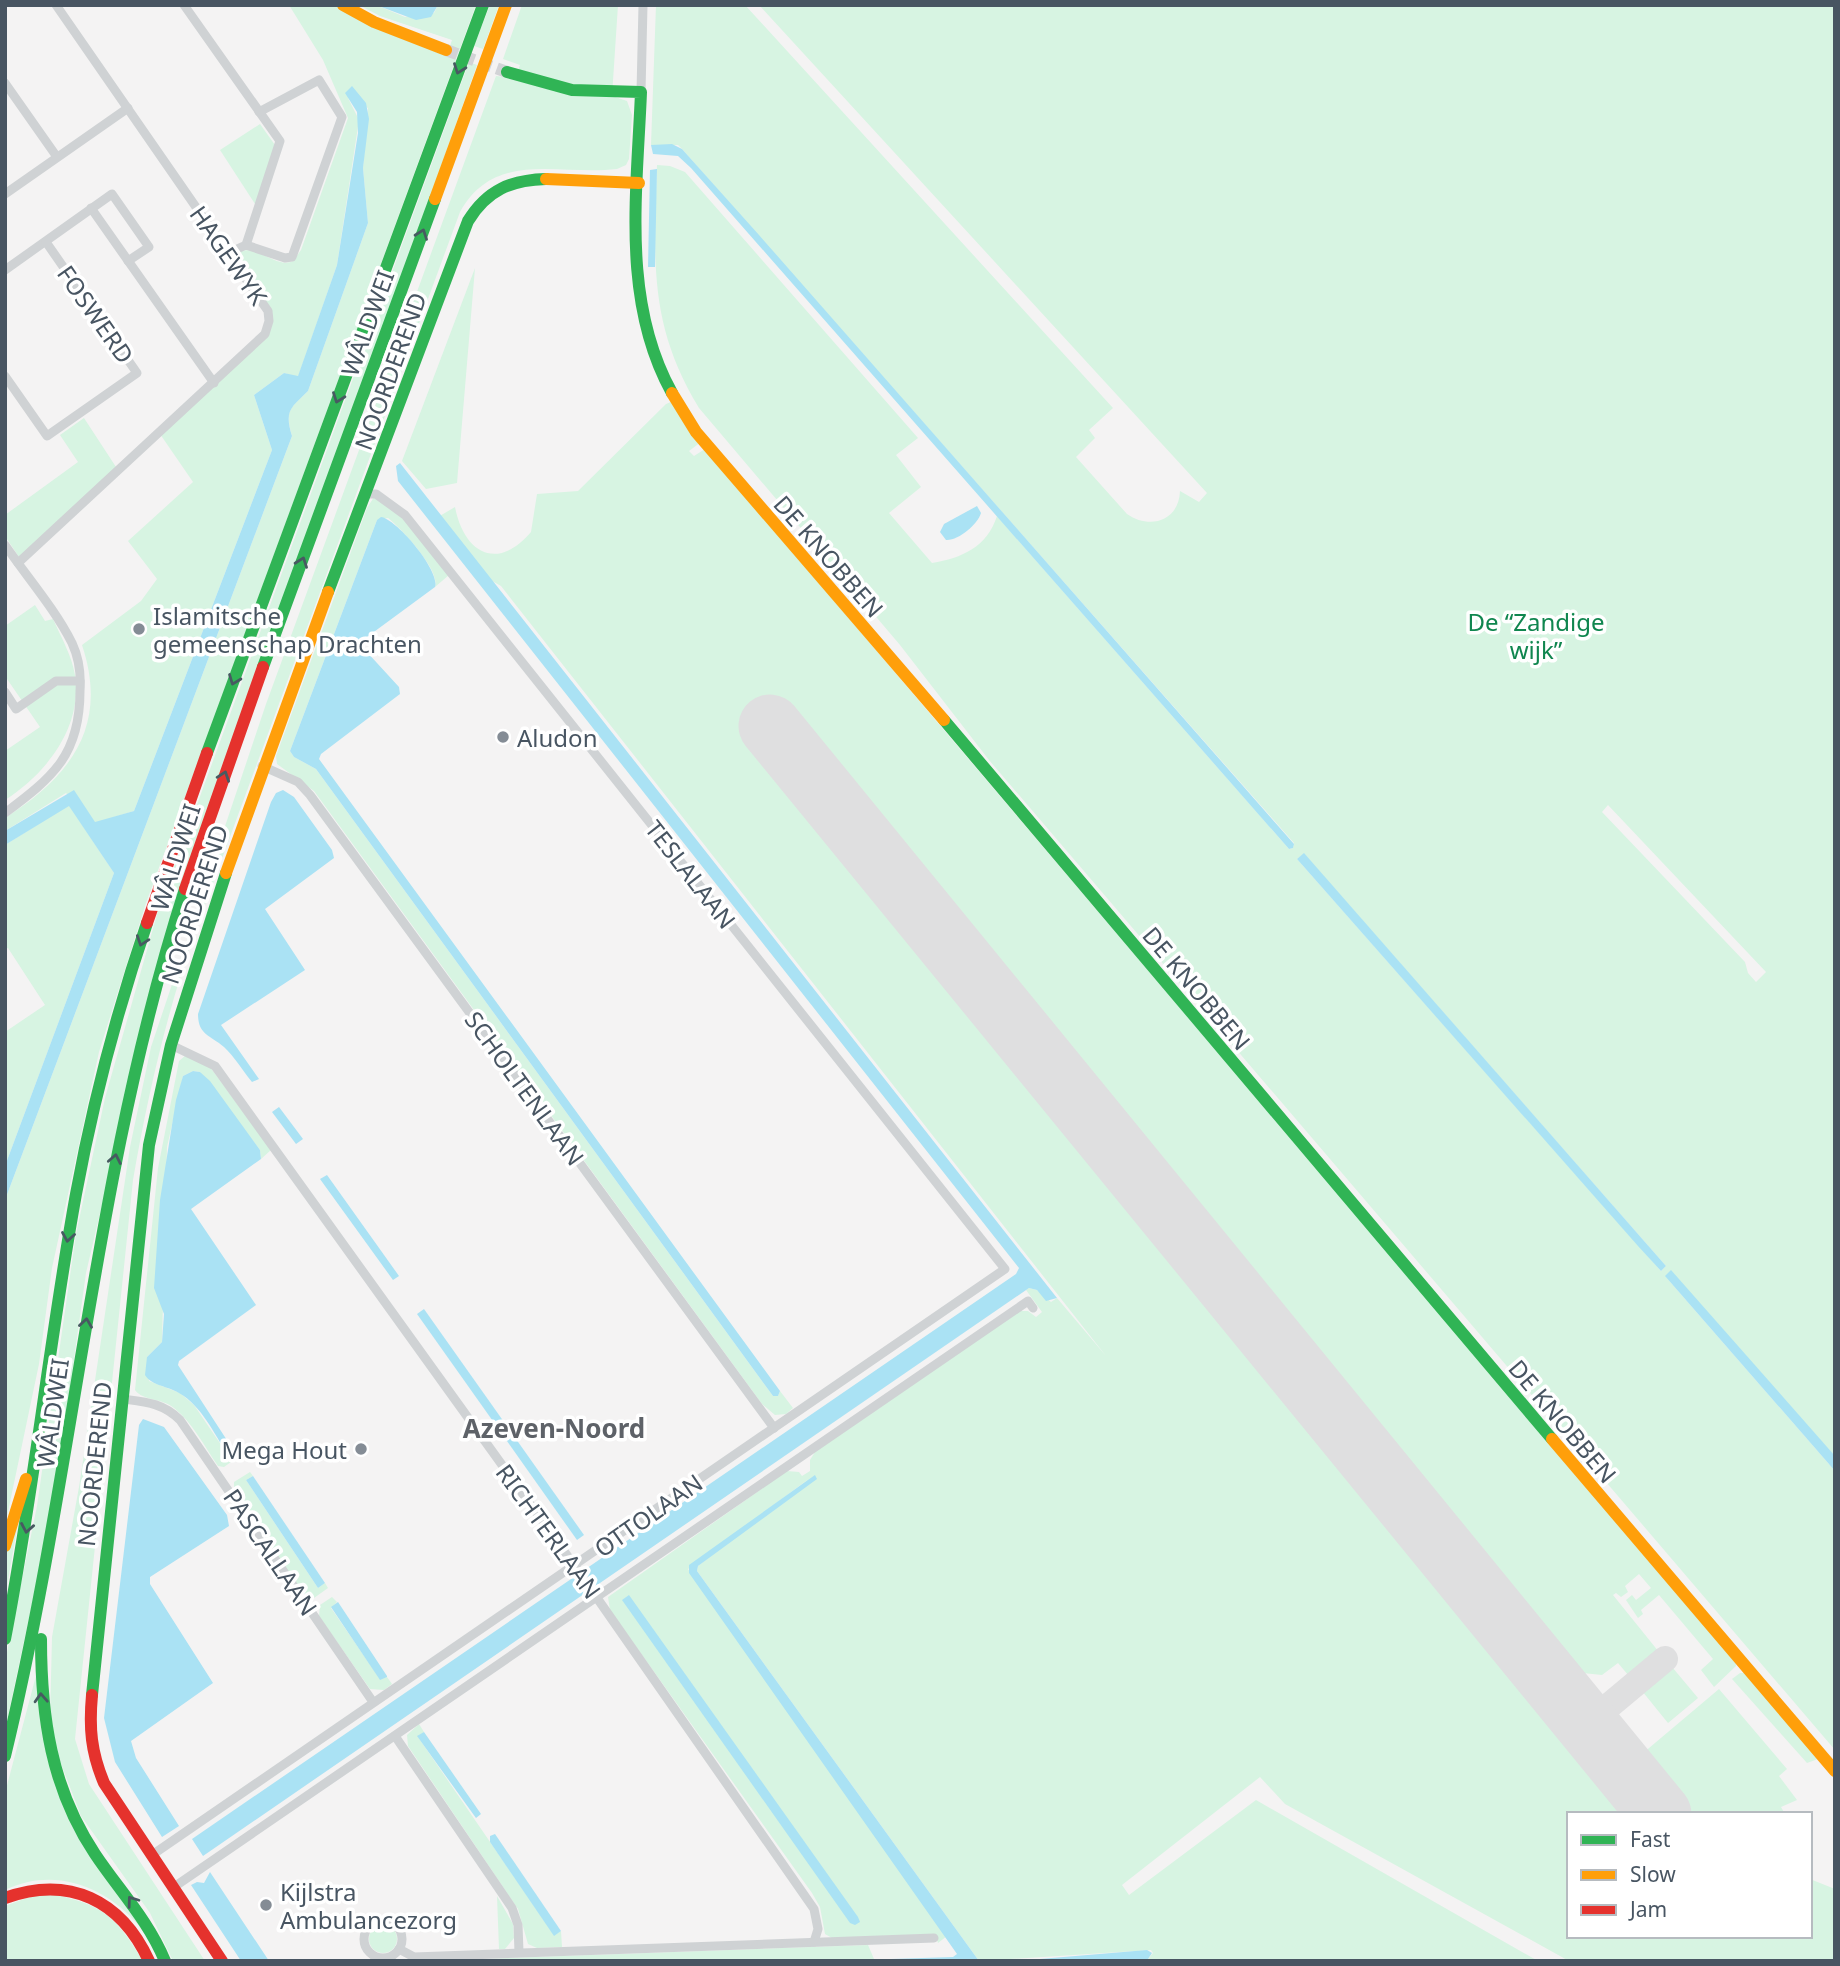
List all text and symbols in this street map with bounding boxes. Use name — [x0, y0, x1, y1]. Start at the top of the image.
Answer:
one-way arrow — [453, 63, 467, 75]
street label: HAGEWYK — [183, 199, 275, 311]
one-way arrow — [414, 228, 428, 240]
street label: FOSWERD — [50, 258, 142, 370]
street label: WÂLDWEI — [333, 266, 401, 380]
street label: NOORDEREND — [346, 288, 434, 454]
one-way arrow — [333, 391, 347, 403]
street label: DE KNOBBEN — [767, 488, 891, 624]
one-way arrow — [294, 557, 308, 569]
place label: Islamitsche gemeenschap Drachten — [153, 599, 422, 660]
park label: De “Zandige wijk” — [1467, 605, 1605, 666]
marker: Islamitsche gemeenschap Drachten — [131, 621, 147, 637]
one-way arrow — [229, 674, 243, 686]
place label: Aludon — [517, 721, 597, 754]
marker: Aludon — [495, 729, 511, 745]
one-way arrow — [216, 770, 230, 782]
street label: WÂLDWEI — [142, 799, 208, 915]
street label: TESLALAAN — [638, 813, 744, 935]
street label: NOORDEREND — [153, 820, 235, 988]
street label: DE KNOBBEN — [1136, 919, 1258, 1057]
one-way arrow — [136, 934, 150, 946]
street label: SCHOLTENLAAN — [458, 1004, 592, 1172]
one-way arrow — [106, 1153, 121, 1165]
one-way arrow — [61, 1232, 76, 1243]
one-way arrow — [78, 1317, 93, 1329]
street label: DE KNOBBEN — [1502, 1352, 1624, 1490]
street label: WÂLDWEI — [28, 1356, 76, 1470]
street label: NOORDEREND — [69, 1380, 119, 1548]
district label: Azeven-Noord — [463, 1410, 645, 1446]
place label: Mega Hout — [221, 1433, 347, 1466]
marker: Mega Hout — [353, 1441, 369, 1457]
street label: RICHTERLAAN — [489, 1457, 609, 1605]
street label: OTTOLAAN — [587, 1466, 709, 1564]
street label: PASCALLAAN — [216, 1482, 326, 1622]
one-way arrow — [20, 1522, 35, 1534]
one-way arrow — [34, 1692, 49, 1703]
legend — [1567, 1812, 1812, 1938]
text: Fast — [1630, 1825, 1671, 1853]
text: Slow — [1630, 1860, 1676, 1888]
place label: Kijlstra Ambulancezorg — [280, 1875, 457, 1936]
text: Jam — [1628, 1895, 1667, 1923]
one-way arrow — [128, 1897, 140, 1909]
marker: Kijlstra Ambulancezorg — [258, 1897, 274, 1913]

